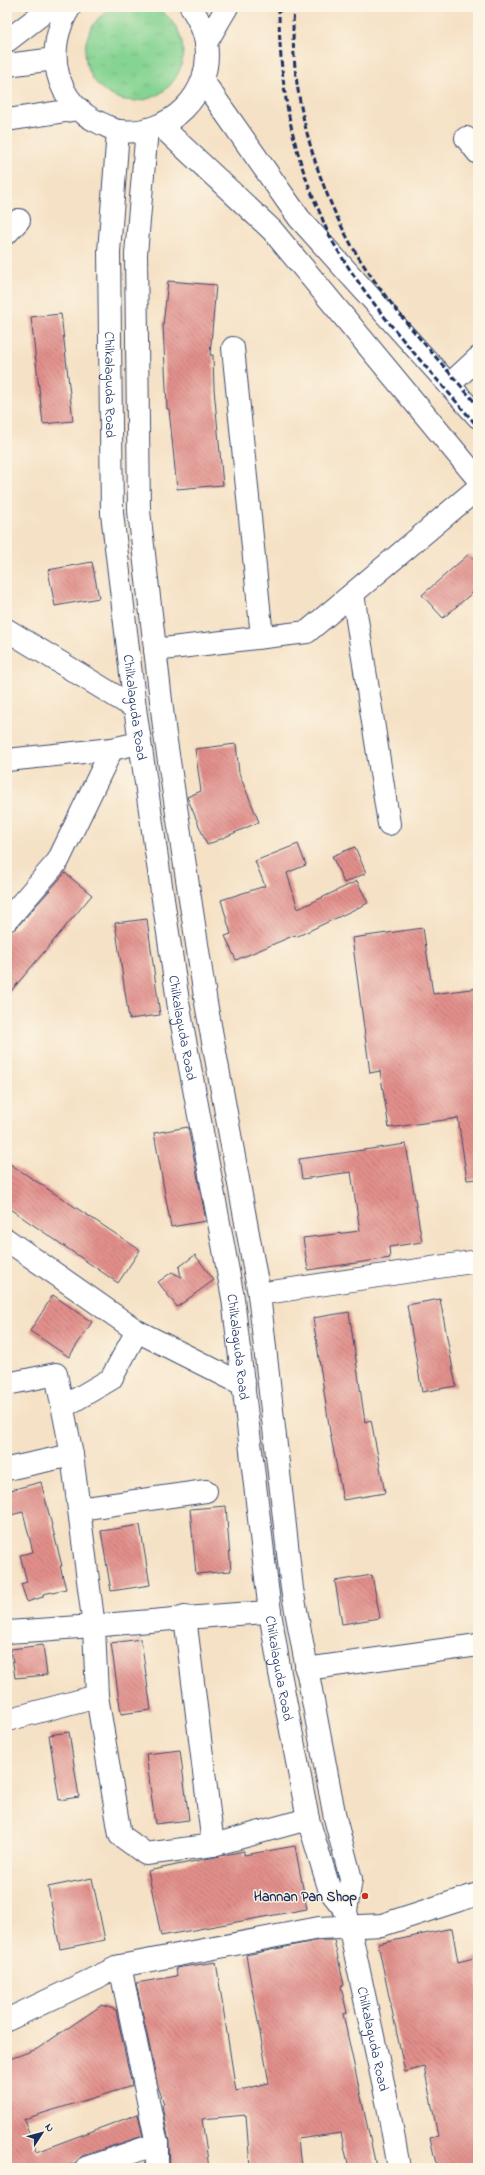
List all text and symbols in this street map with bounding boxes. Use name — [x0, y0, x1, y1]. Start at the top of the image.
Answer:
street label: Chilkalaguda Road — [97, 331, 120, 438]
street label: Chilkalaguda Road — [117, 653, 152, 762]
street label: Chilkalaguda Road — [162, 974, 201, 1082]
street label: Chilkalaguda Road — [220, 1292, 254, 1401]
street label: Chilkalaguda Road — [259, 1614, 298, 1723]
place label: Hannan Pan Shop — [254, 1887, 357, 1908]
marker: Hannan Pan Shop — [360, 1891, 370, 1901]
street label: Chilkalaguda Road — [351, 1985, 394, 2094]
north arrow — [22, 2113, 62, 2153]
text: N — [41, 2120, 58, 2135]

